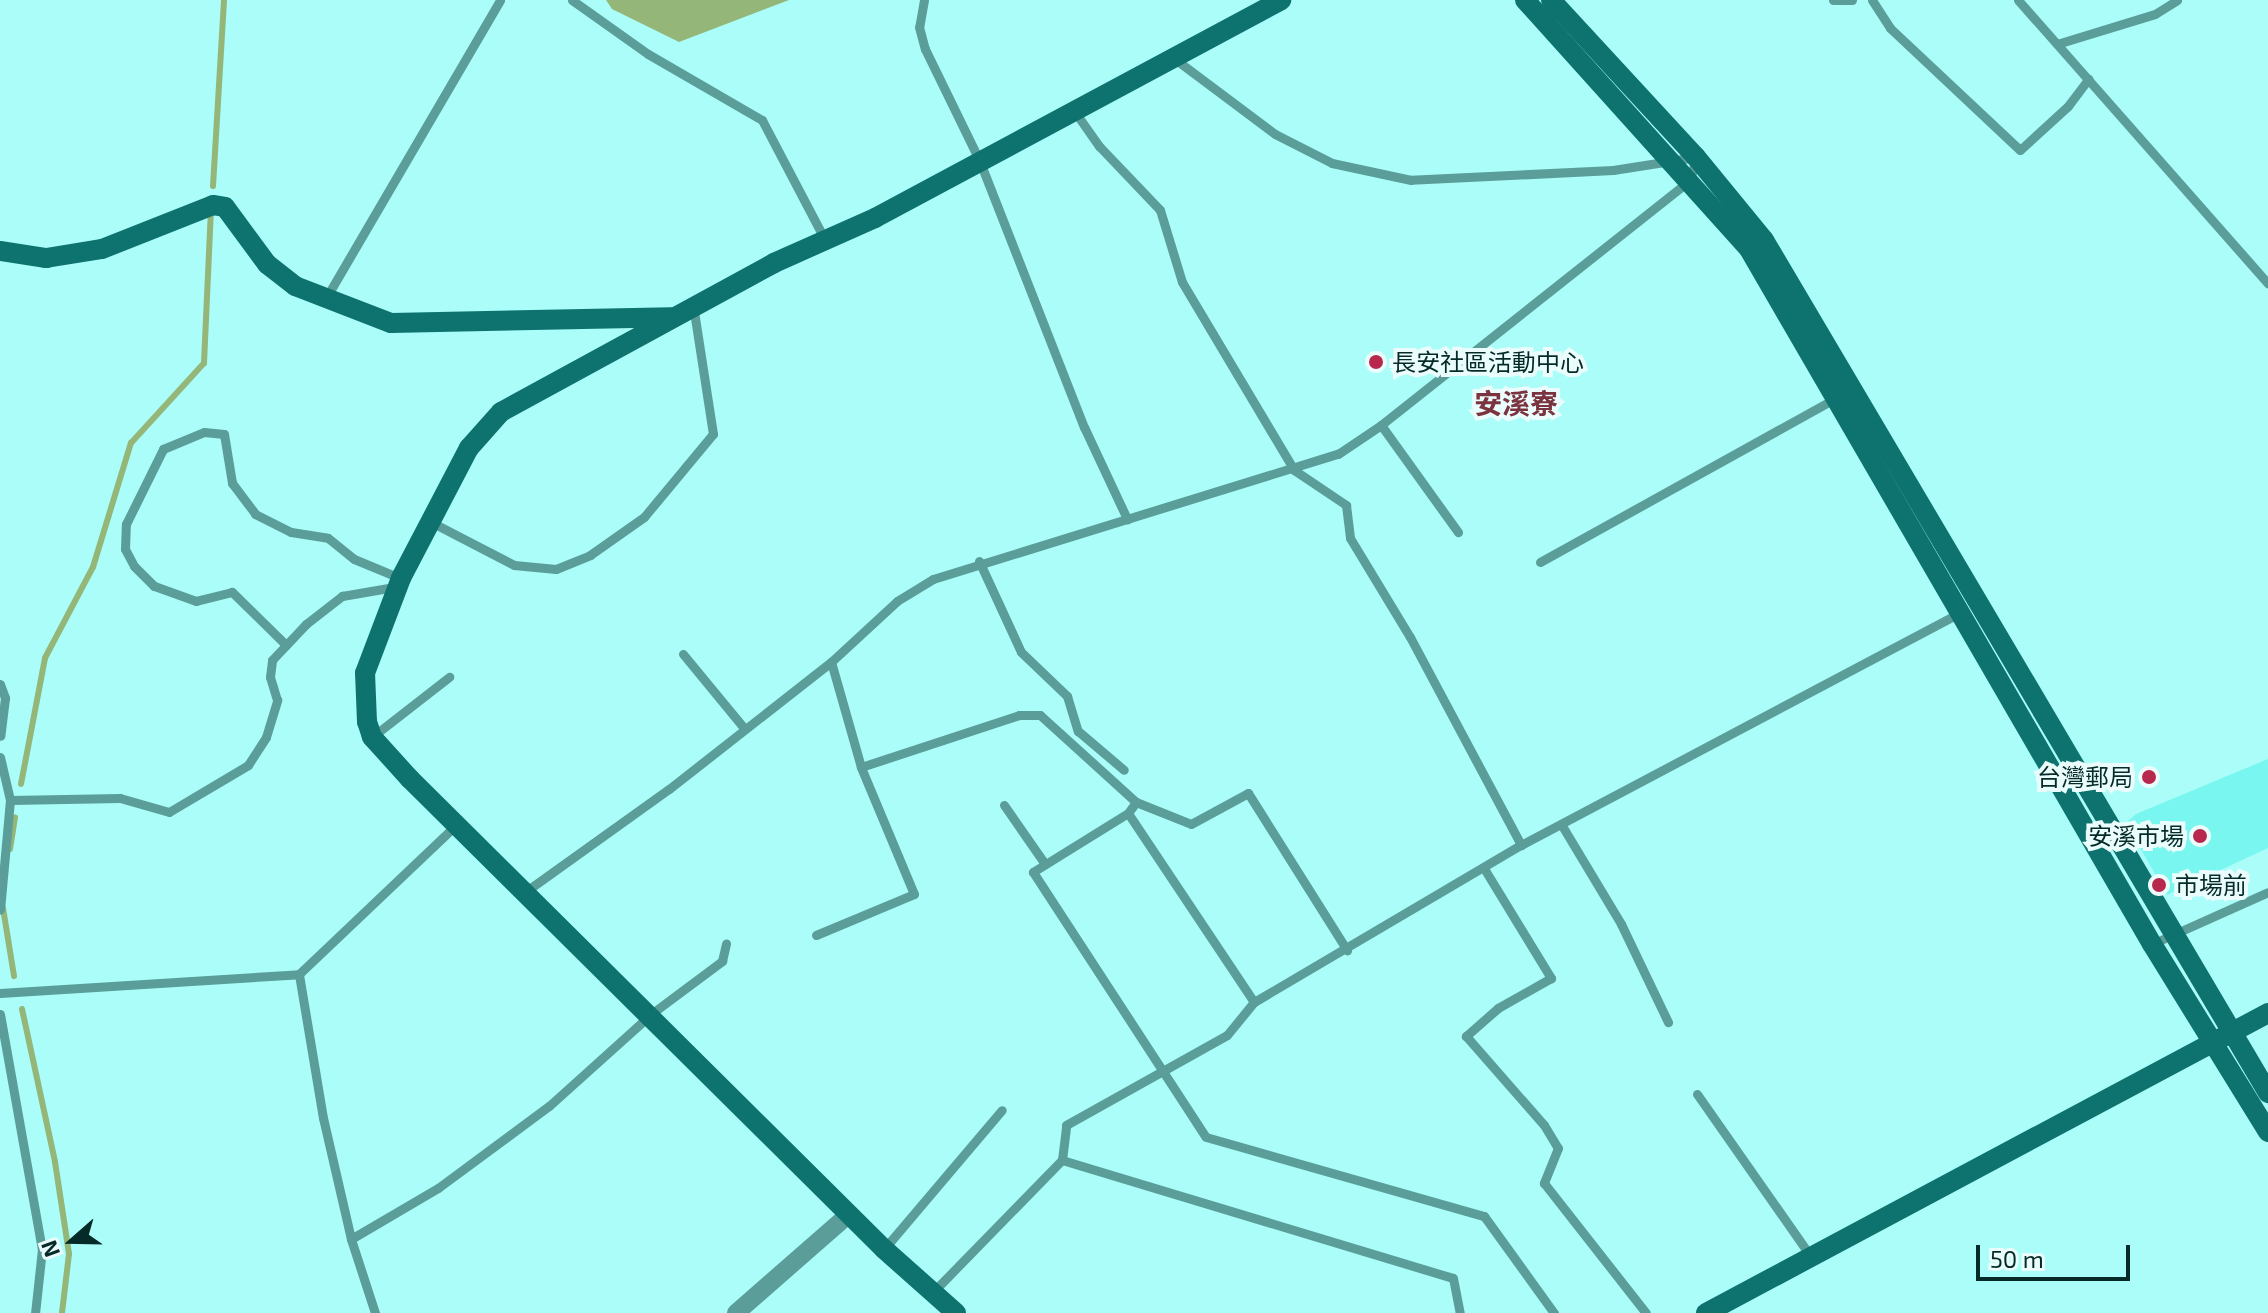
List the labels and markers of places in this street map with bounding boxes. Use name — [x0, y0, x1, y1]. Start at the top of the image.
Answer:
place label: 長安社區活動中心 — [1392, 348, 1584, 376]
marker: 長安社區活動中心 — [1367, 353, 1385, 371]
place label: 台灣郵局 — [2037, 763, 2133, 791]
marker: 台灣郵局 — [2140, 768, 2158, 786]
place label: 安溪市場 — [2088, 822, 2184, 850]
marker: 安溪市場 — [2191, 827, 2209, 845]
place label: 市場前 — [2175, 871, 2247, 899]
marker: 市場前 — [2150, 876, 2168, 894]

